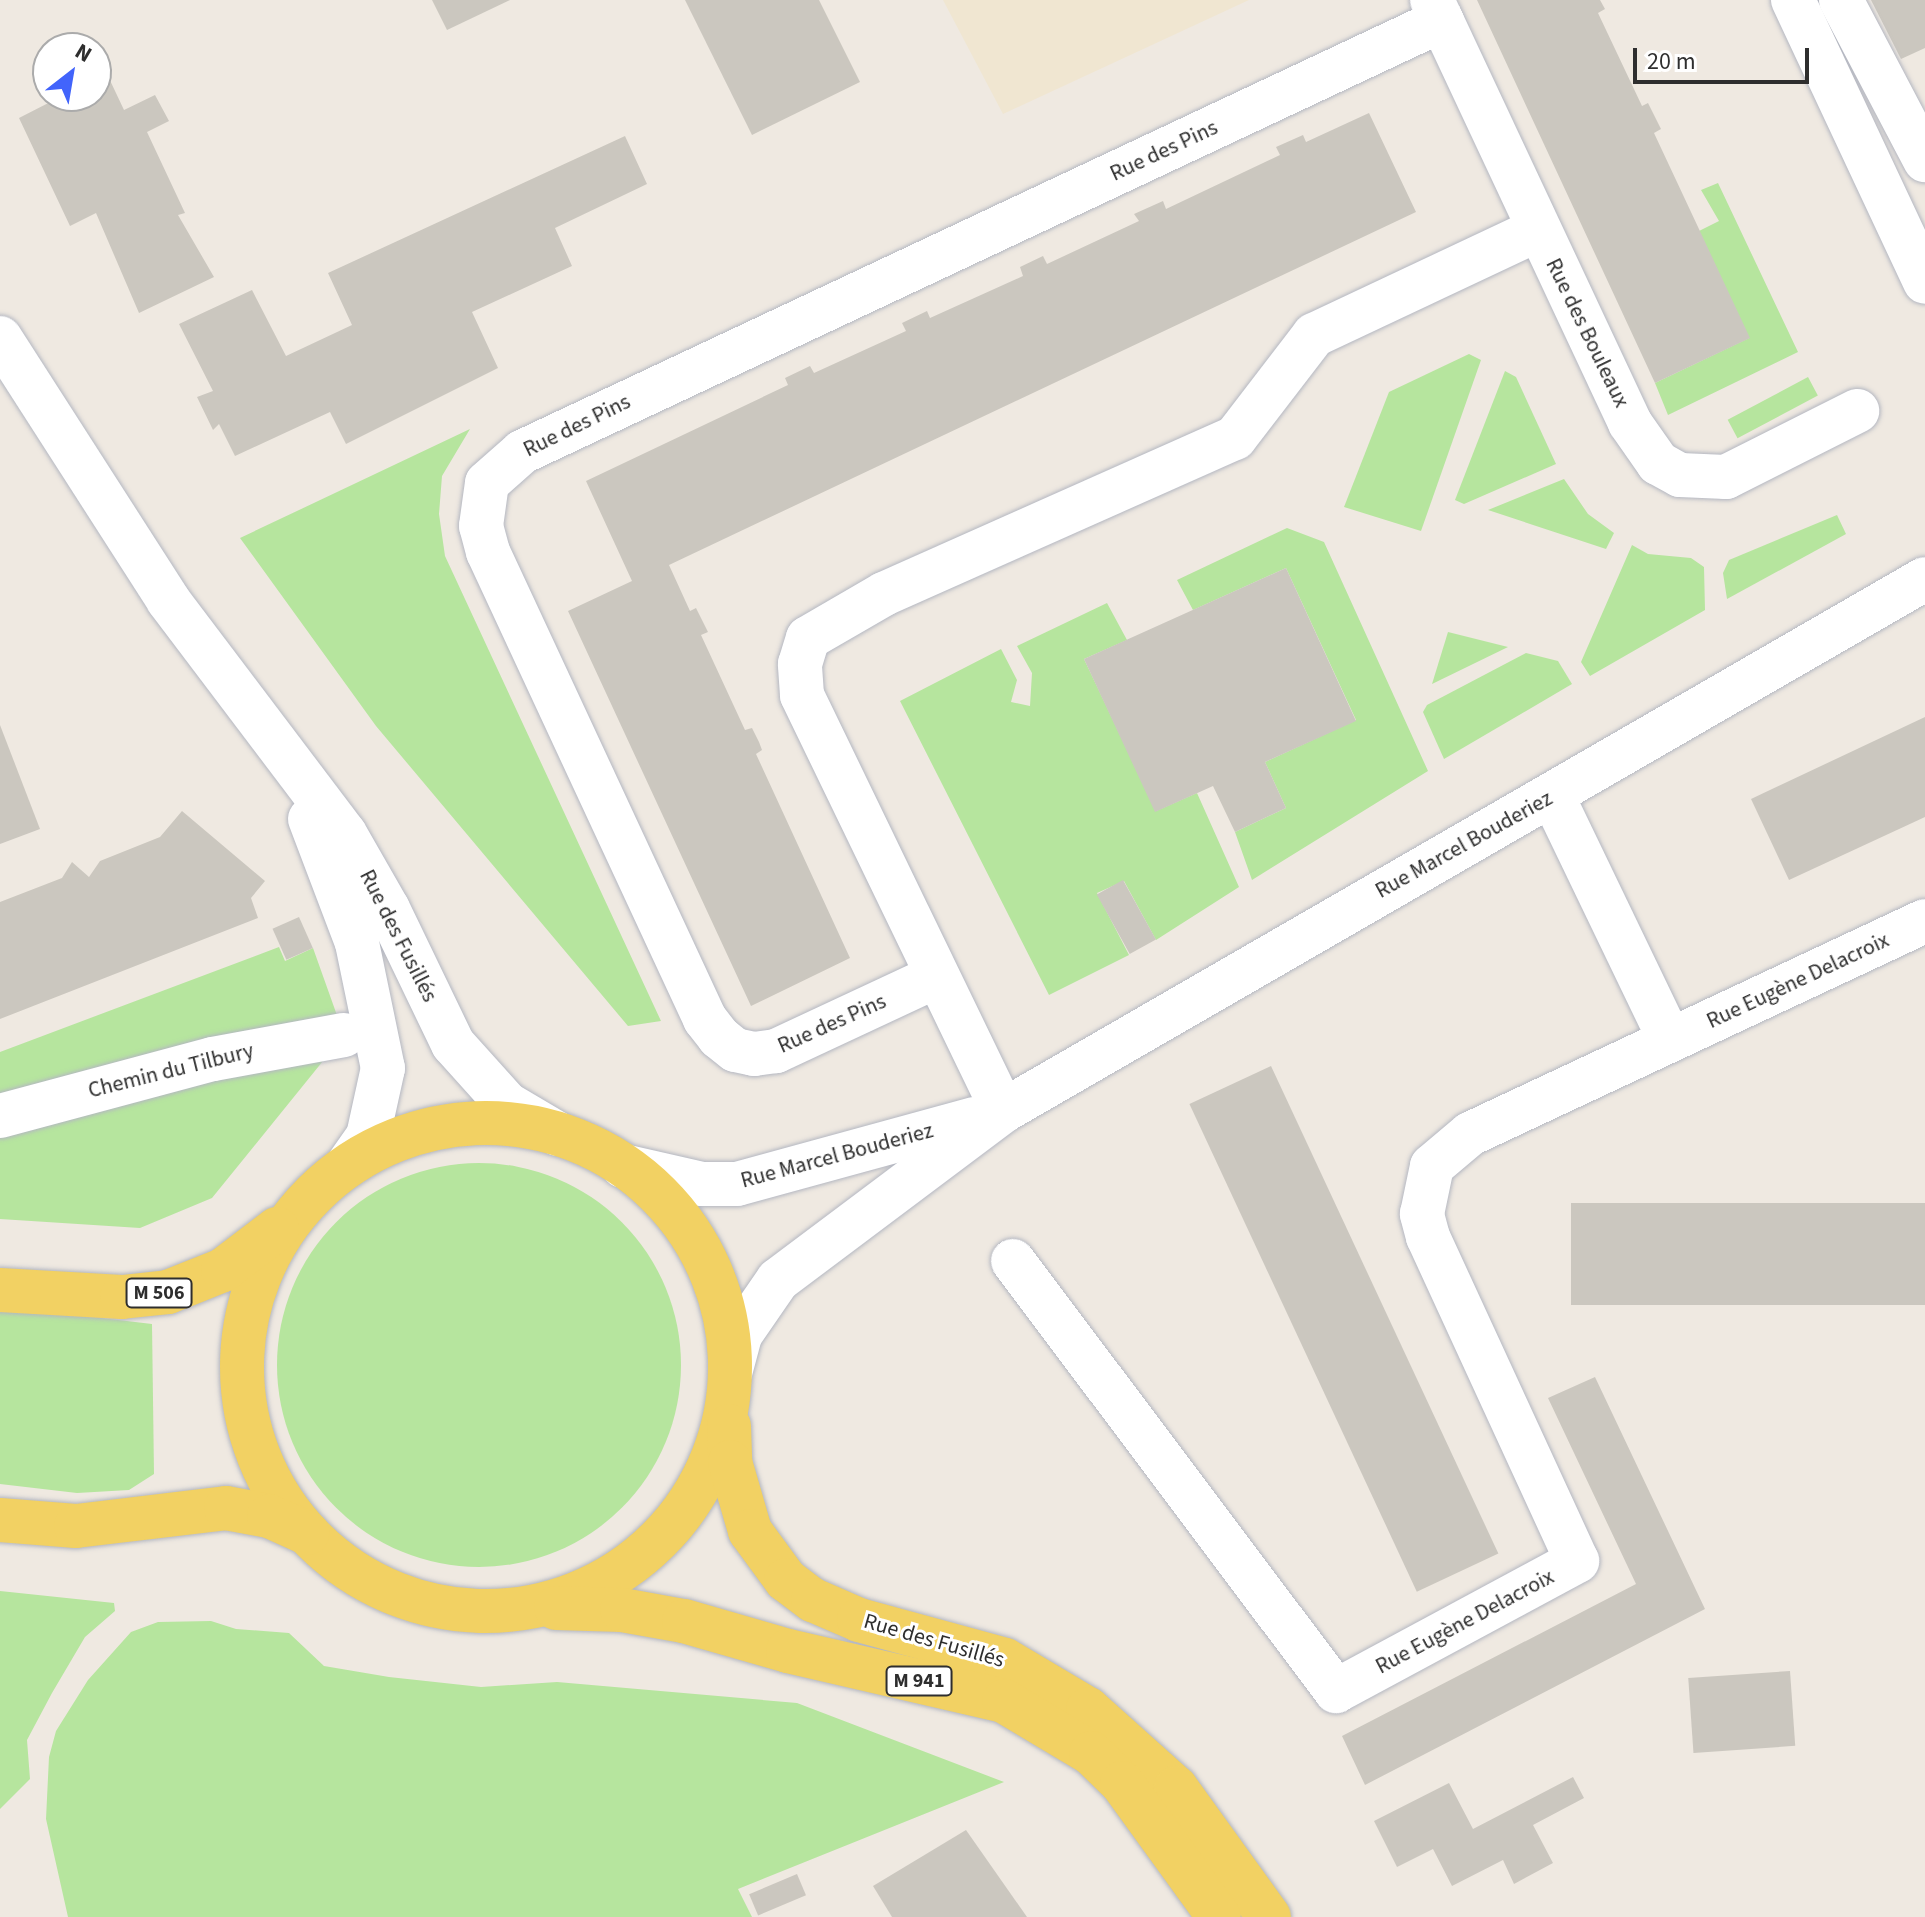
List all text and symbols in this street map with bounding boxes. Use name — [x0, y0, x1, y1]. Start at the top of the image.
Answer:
north arrow — [32, 32, 112, 112]
scale bar — [1637, 32, 1813, 82]
text: N — [69, 36, 98, 71]
text: 20 m — [1647, 44, 1696, 79]
street label: Rue des Pins — [1106, 115, 1222, 187]
street label: Rue des Bouleaux — [1540, 254, 1634, 412]
street label: Rue des Pins — [519, 389, 635, 463]
street label: Rue Marcel Bouderiez — [1371, 785, 1557, 905]
street label: Rue des Fusillés — [353, 865, 443, 1007]
street label: Rue Eugène Delacroix — [1703, 927, 1893, 1035]
street label: Rue des Pins — [774, 988, 890, 1060]
street label: Chemin du Tilbury — [86, 1038, 256, 1104]
street label: Rue Marcel Bouderiez — [738, 1118, 936, 1194]
road number: M 506 — [125, 1277, 193, 1309]
street label: Rue Eugène Delacroix — [1371, 1564, 1559, 1680]
street label: Rue des Fusillés — [861, 1608, 1007, 1674]
road number: M 941 — [885, 1665, 953, 1697]

